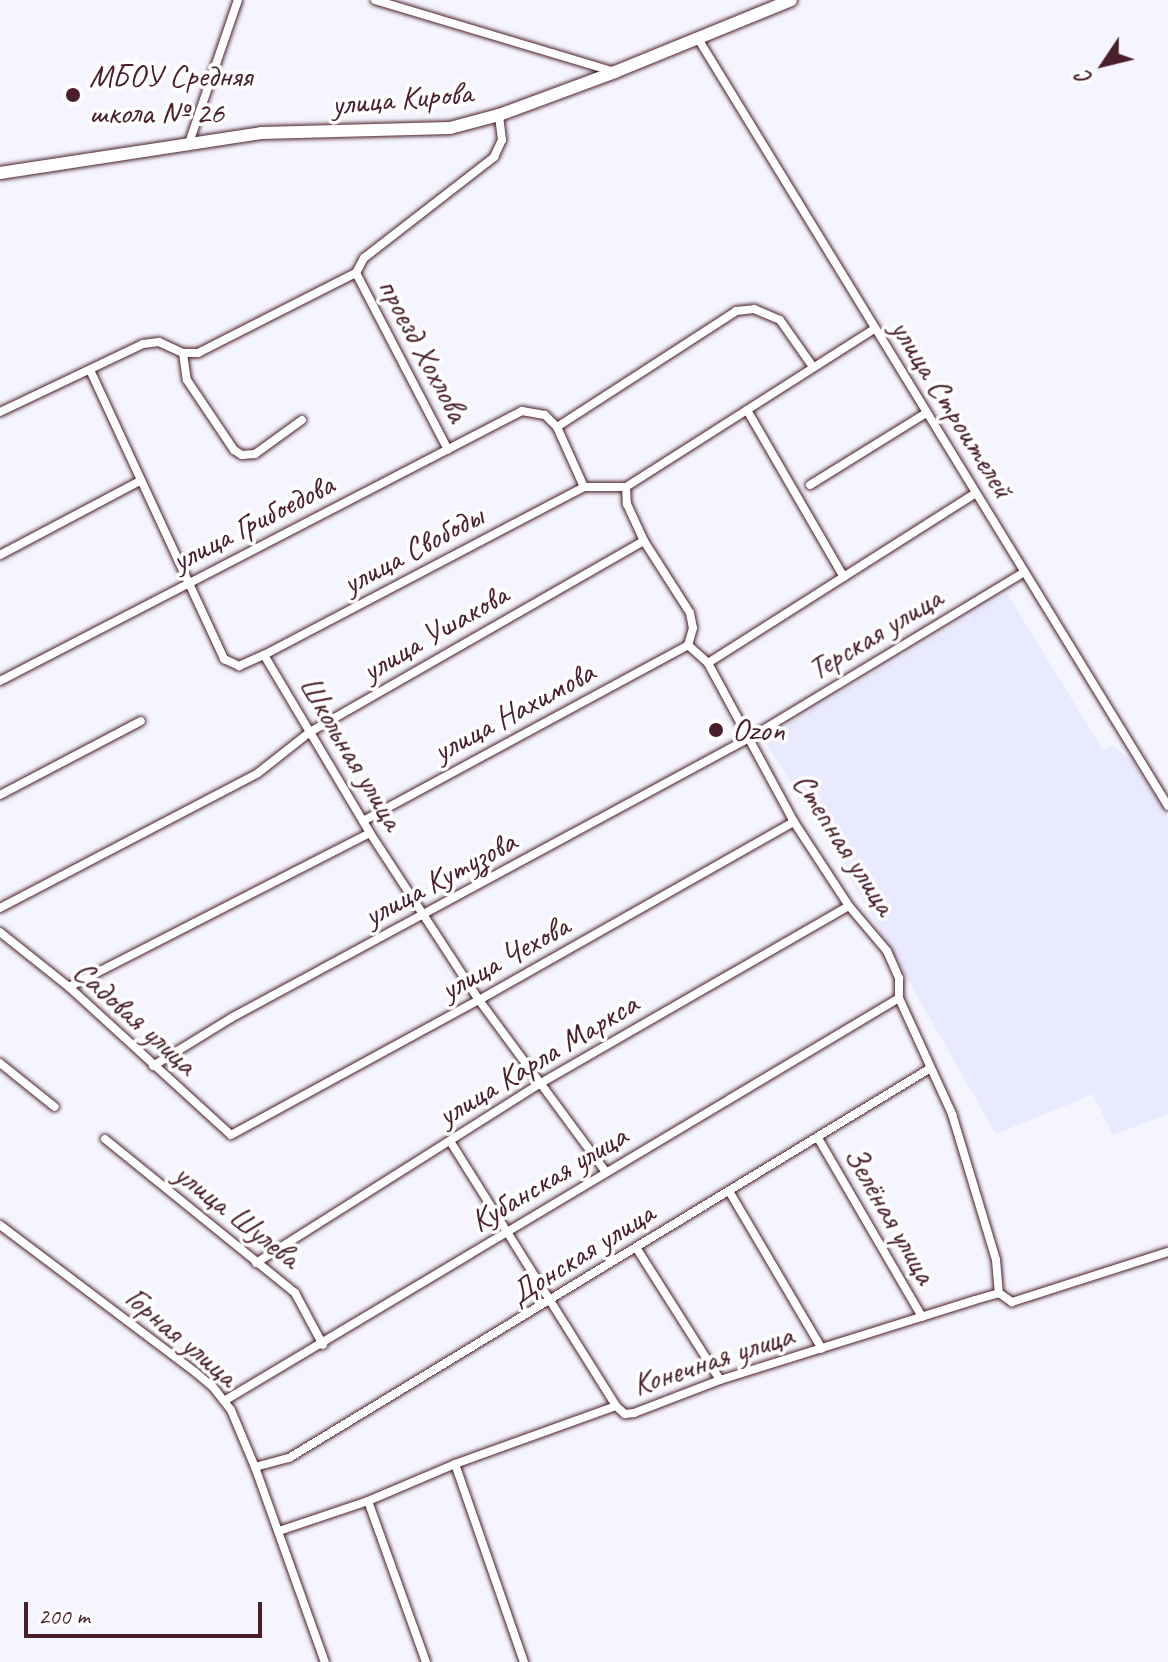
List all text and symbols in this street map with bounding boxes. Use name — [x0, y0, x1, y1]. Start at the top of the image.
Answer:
north arrow — [1064, 24, 1144, 104]
place label: МБОУ Средняя школа № 26 — [89, 58, 252, 133]
text: С — [1070, 65, 1099, 90]
street label: улица Кирова — [330, 74, 474, 124]
marker: МБОУ Средняя школа № 26 — [64, 86, 82, 104]
street label: проезд Хохлова — [369, 272, 477, 428]
street label: улица Строителей — [882, 313, 1022, 505]
street label: улица Грибоедова — [166, 466, 340, 580]
street label: улица Свободы — [337, 498, 489, 602]
street label: улица Ушакова — [355, 576, 515, 690]
street label: Терская улица — [801, 579, 949, 689]
street label: улица Нахимова — [426, 653, 602, 771]
street label: Школьная улица — [290, 669, 412, 837]
place label: Ozon — [732, 711, 785, 749]
marker: Ozon — [707, 721, 725, 739]
street label: Степная улица — [784, 766, 904, 922]
street label: улица Кутузова — [357, 823, 523, 935]
street label: улица Чехова — [434, 907, 576, 1009]
street label: Садовая улица — [64, 952, 206, 1084]
street label: улица Карла Маркса — [432, 986, 644, 1134]
street label: Кубанская улица — [462, 1116, 636, 1242]
street label: Зелёная улица — [834, 1138, 946, 1292]
street label: улица Шулева — [166, 1155, 308, 1277]
street label: Донская улица — [502, 1194, 662, 1314]
street label: Горная улица — [117, 1279, 245, 1395]
street label: Конечная улица — [627, 1316, 799, 1404]
scale bar — [28, 1586, 266, 1636]
text: 200 m — [38, 1601, 90, 1631]

